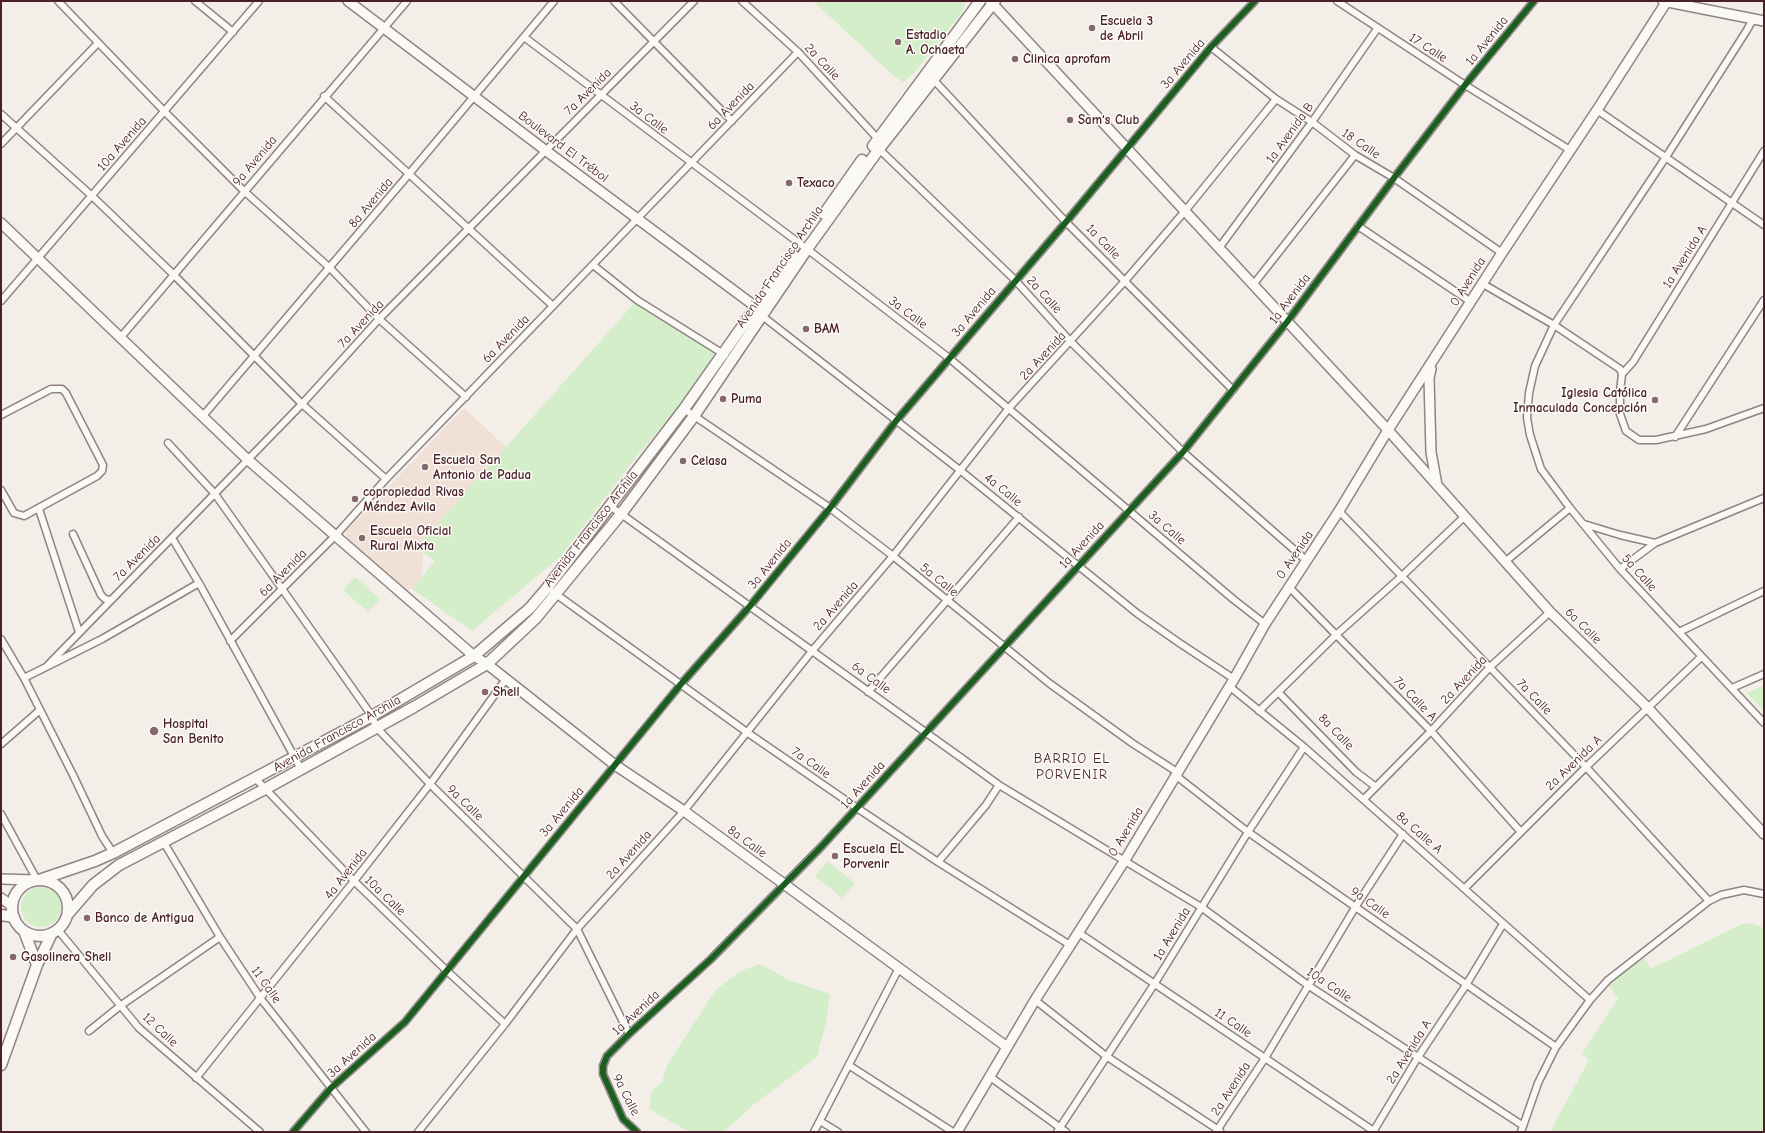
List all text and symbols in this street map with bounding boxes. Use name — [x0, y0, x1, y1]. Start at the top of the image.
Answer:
place label: Escuela 3 de Abril — [1100, 13, 1153, 44]
street label: 1a Avenida — [1462, 13, 1512, 69]
marker: Escuela 3 de Abril — [1087, 23, 1097, 33]
place label: Estadio A. Ochaeta — [906, 27, 965, 58]
street label: 17 Calle — [1406, 30, 1450, 66]
street label: 3a Avenida — [1158, 36, 1208, 92]
marker: Estadio A. Ochaeta — [893, 37, 903, 47]
street label: 2a Calle — [801, 40, 843, 84]
place label: Clinica aprofam — [1023, 51, 1111, 67]
marker: Clinica aprofam — [1010, 54, 1020, 64]
street label: 7a Avenida — [561, 65, 615, 119]
street label: 6a Avenida — [704, 79, 758, 133]
street label: 3a Calle — [627, 98, 671, 138]
street label: 1a Avenida B — [1263, 99, 1317, 167]
street label: Boulevard El Trébol — [515, 108, 611, 186]
place label: Sam's Club — [1078, 112, 1139, 128]
street label: 10a Avenida — [94, 114, 150, 174]
marker: Sam's Club — [1065, 115, 1075, 125]
street label: 18 Calle — [1339, 125, 1383, 163]
street label: 9a Avenida — [229, 133, 281, 189]
street label: 8a Avenida — [346, 175, 396, 231]
place label: Texaco — [797, 175, 835, 191]
marker: Texaco — [784, 178, 794, 188]
street label: Avenida Francisco Archila — [733, 203, 827, 331]
street label: 1a Calle — [1082, 221, 1124, 263]
street label: 1a Avenida A — [1660, 223, 1710, 291]
street label: 0 Avenida — [1447, 254, 1489, 310]
street label: 1a Avenida — [1266, 271, 1314, 327]
street label: 2a Calle — [1023, 273, 1065, 317]
street label: 3a Avenida — [949, 284, 999, 340]
street label: 3a Calle — [886, 293, 930, 333]
street label: 7a Avenida — [335, 297, 387, 351]
street label: 6a Avenida — [479, 312, 533, 366]
place label: BAM — [814, 321, 840, 337]
marker: BAM — [801, 324, 811, 334]
street label: 2a Avenida — [1017, 328, 1069, 384]
place label: Iglesia Católica Inmaculada Concepción — [1513, 385, 1647, 416]
place label: Puma — [731, 391, 762, 407]
marker: Puma — [718, 394, 728, 404]
marker: Iglesia Católica Inmaculada Concepción — [1650, 395, 1660, 405]
place label: Escuela San Antonio de Padua — [433, 452, 531, 483]
place label: Celasa — [691, 453, 727, 469]
marker: Celasa — [678, 456, 688, 466]
marker: Escuela San Antonio de Padua — [420, 462, 430, 472]
street label: Avenida Francisco Archila — [541, 468, 641, 590]
street label: 4a Calle — [981, 470, 1025, 510]
place label: copropiedad Rivas Méndez Avila — [363, 484, 464, 515]
marker: copropiedad Rivas Méndez Avila — [350, 494, 360, 504]
street label: 3a Calle — [1145, 508, 1189, 548]
street label: 1a Avenida — [1056, 518, 1108, 572]
place label: Escuela Oficial Rural Mixta — [370, 523, 451, 554]
street label: 0 Avenida — [1273, 528, 1317, 582]
street label: 7a Avenida — [110, 531, 164, 585]
marker: Escuela Oficial Rural Mixta — [357, 533, 367, 543]
street label: 3a Avenida — [745, 536, 795, 592]
street label: 6a Avenida — [256, 546, 310, 600]
street label: 5a Calle — [1618, 551, 1660, 595]
street label: 5a Calle — [917, 560, 961, 600]
street label: 2a Avenida — [810, 578, 862, 634]
street label: 6a Calle — [1562, 605, 1604, 647]
street label: 2a Avenida — [1438, 652, 1490, 708]
street label: 6a Calle — [848, 658, 894, 698]
street label: 7a Calle A — [1390, 673, 1440, 725]
street label: 7a Calle — [1513, 676, 1555, 718]
place label: Shell — [493, 684, 519, 700]
marker: Shell — [480, 687, 490, 697]
street label: Avenida Francisco Archila — [270, 692, 404, 776]
street label: 8a Calle — [1315, 711, 1357, 753]
place label: Hospital San Benito — [163, 716, 224, 747]
marker: Hospital San Benito — [148, 725, 160, 737]
street label: 2a Avenida A — [1542, 732, 1606, 794]
street label: 7a Calle — [788, 744, 834, 782]
district label: BARRIO EL PORVENIR — [1034, 751, 1110, 784]
street label: 1a Avenida — [837, 758, 889, 812]
street label: 9a Calle — [443, 782, 487, 824]
street label: 3a Avenida — [537, 784, 587, 840]
street label: 0 Avenida — [1105, 804, 1147, 860]
street label: 8a Calle A — [1393, 809, 1445, 857]
street label: 8a Calle — [724, 823, 770, 861]
street label: 2a Avenida — [603, 827, 655, 883]
place label: Escuela EL Porvenir — [843, 841, 904, 872]
street label: 4a Avenida — [321, 845, 371, 903]
marker: Escuela EL Porvenir — [830, 851, 840, 861]
street label: 10a Calle — [361, 873, 409, 919]
street label: 9a Calle — [1347, 884, 1393, 922]
street label: 1a Avenida — [1150, 905, 1194, 963]
place label: Banco de Antigua — [95, 910, 194, 926]
marker: Banco de Antigua — [82, 913, 92, 923]
place label: Gasolinera Shell — [21, 949, 111, 965]
marker: Gasolinera Shell — [8, 952, 18, 962]
street label: 11 Calle — [248, 964, 284, 1006]
street label: 10a Calle — [1303, 964, 1355, 1006]
street label: 1a Avenida — [609, 987, 663, 1039]
street label: 11 Calle — [1211, 1005, 1255, 1041]
street label: 12 Calle — [139, 1010, 181, 1050]
street label: 2a Avenida A — [1383, 1017, 1435, 1087]
street label: 3a Avenida — [324, 1029, 380, 1081]
street label: 2a Avenida — [1208, 1059, 1254, 1119]
street label: 9a Calle — [609, 1071, 643, 1119]

